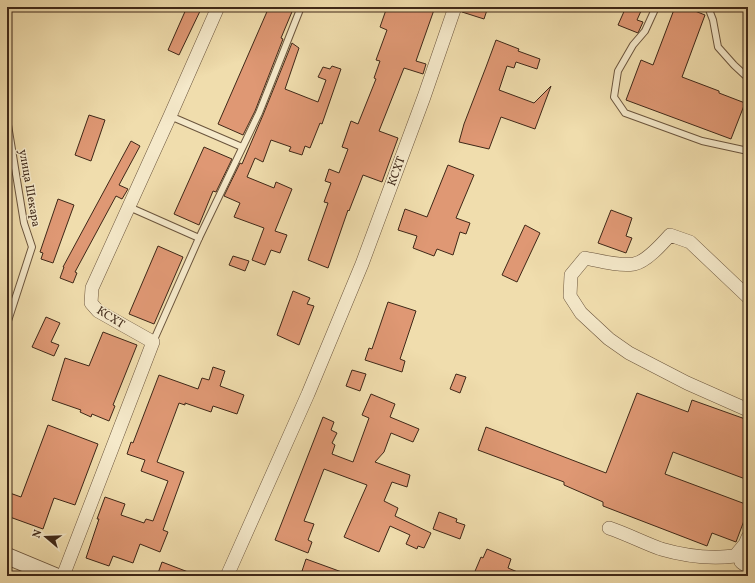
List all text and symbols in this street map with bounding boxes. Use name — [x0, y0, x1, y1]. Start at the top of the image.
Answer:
street label: улица Шекара — [14, 148, 44, 228]
street label: КСХТ — [384, 154, 410, 188]
street label: КСХТ — [93, 303, 128, 333]
north arrow — [26, 517, 66, 557]
text: N — [30, 528, 46, 540]

